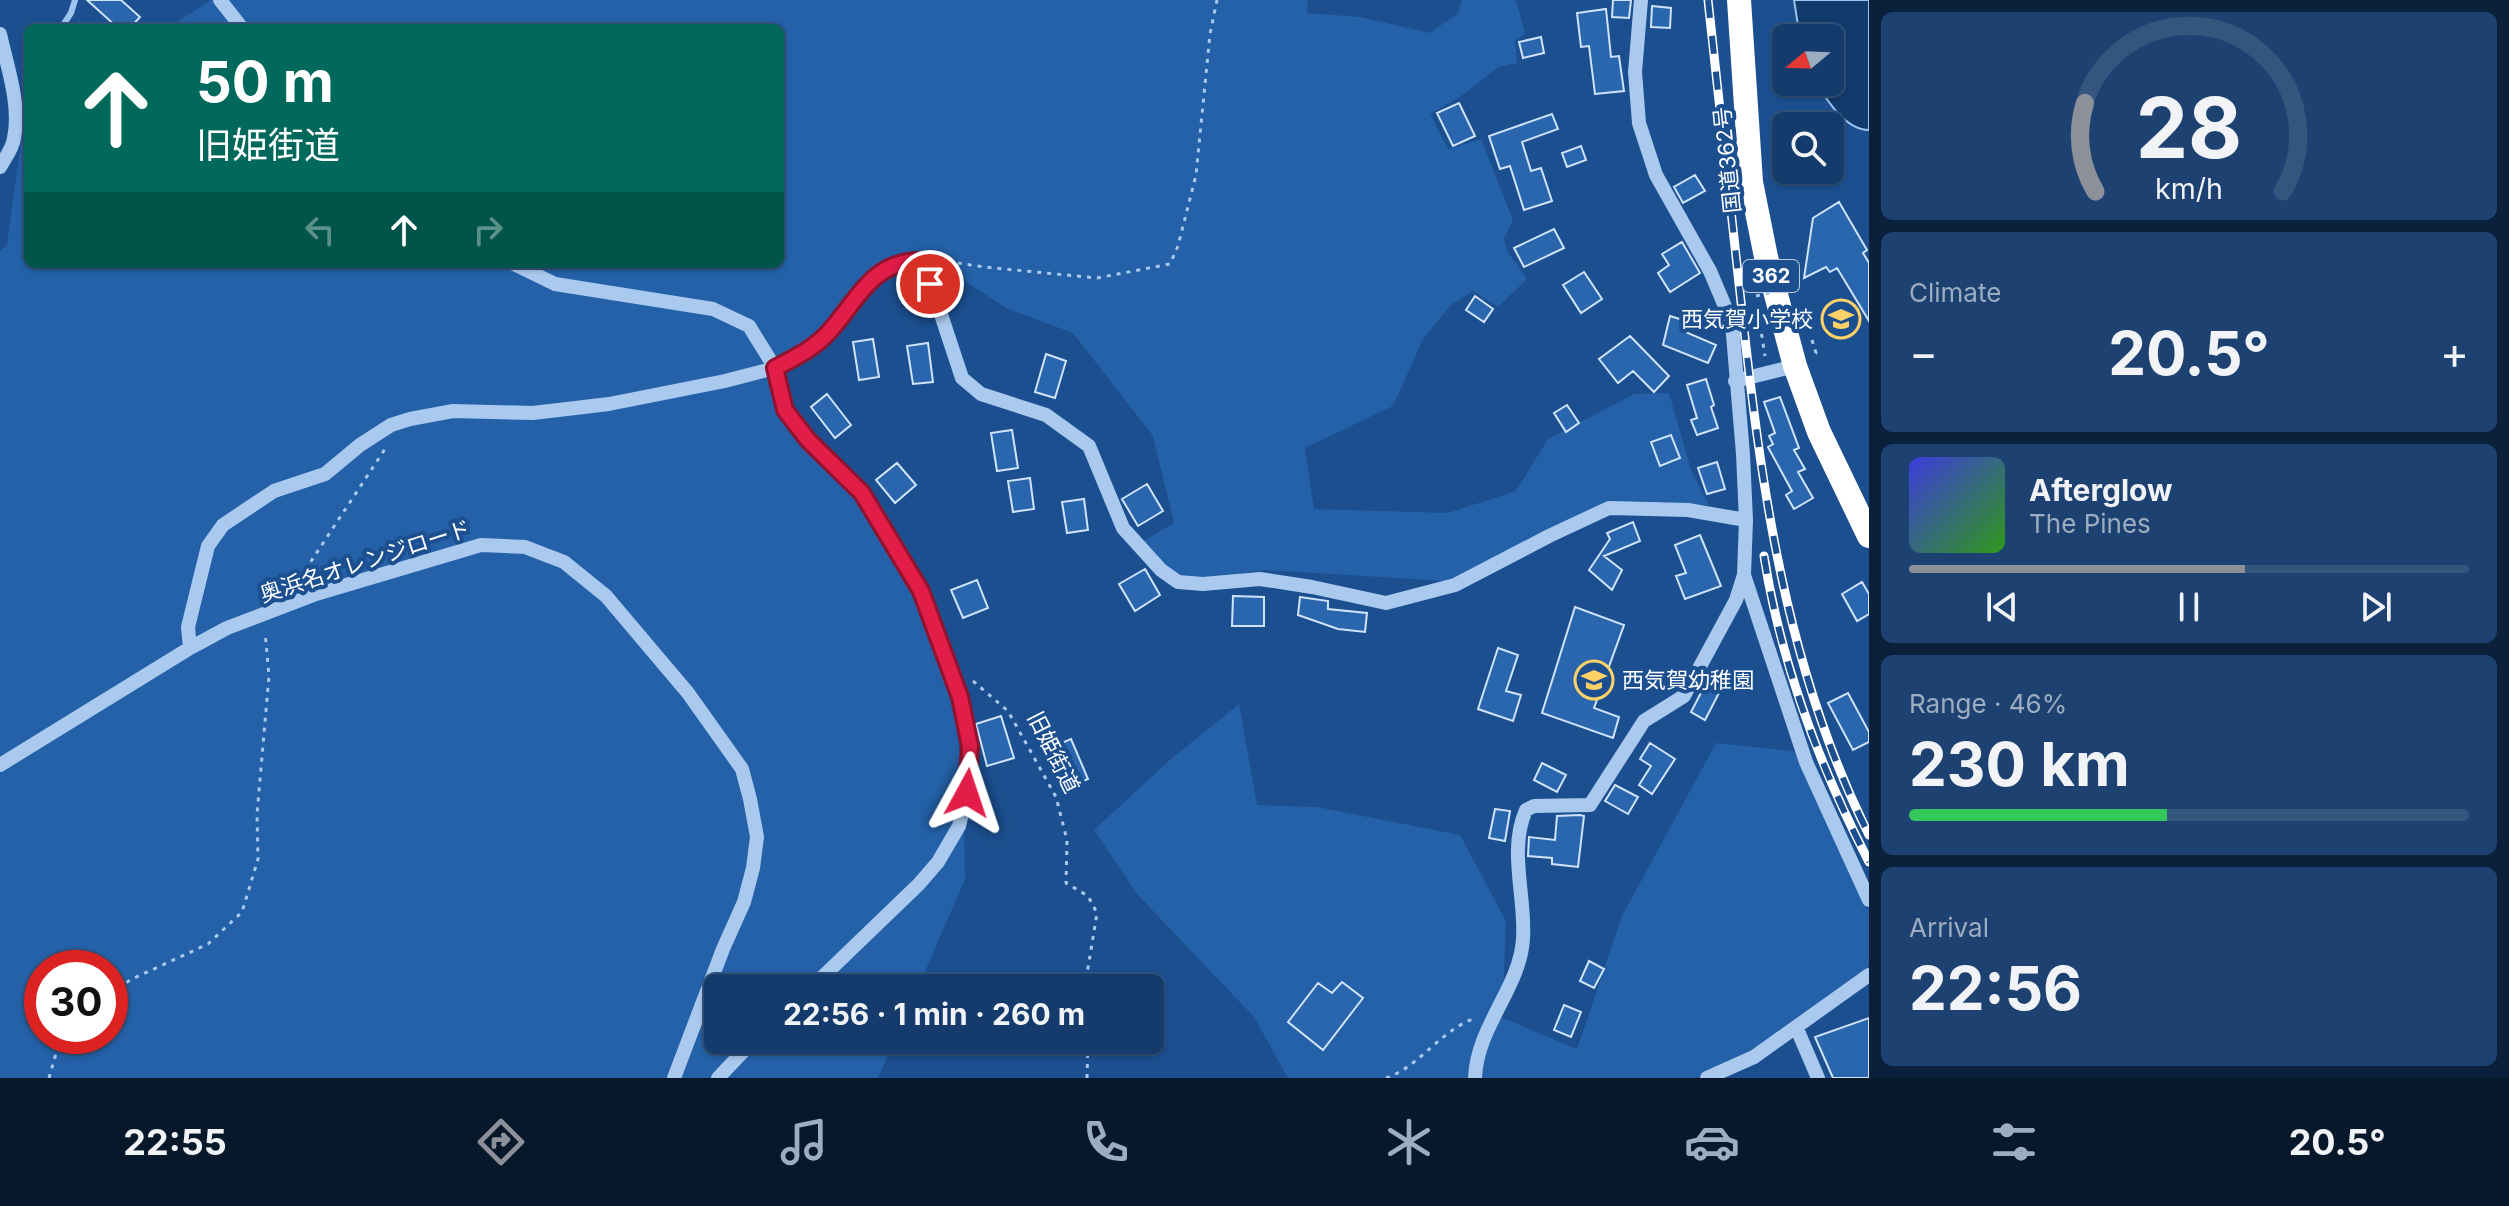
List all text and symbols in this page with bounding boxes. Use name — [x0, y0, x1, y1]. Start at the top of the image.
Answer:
north arrow — [1772, 24, 1844, 96]
map controls — [1772, 24, 1844, 184]
text: 50 m — [196, 48, 334, 116]
icon: ahead — [64, 56, 168, 160]
text: 28 — [2136, 77, 2242, 178]
street label: 国道362号 — [1708, 106, 1746, 214]
button: search — [1772, 112, 1844, 184]
text: 旧姫街道 — [196, 123, 340, 167]
text: km/h — [2155, 171, 2223, 206]
icon: left — [298, 208, 342, 252]
icon: ahead — [382, 208, 426, 252]
icon: right — [466, 208, 510, 252]
pin — [896, 250, 964, 318]
road number: 362 — [1743, 260, 1799, 292]
icon: arrive — [908, 262, 952, 306]
text: Climate — [1909, 277, 2001, 308]
school or university icon: 西気賀小学校 — [1820, 298, 1862, 340]
place label: 西気賀小学校 — [1681, 306, 1813, 332]
text: 20.5° — [2108, 317, 2270, 389]
text: − — [1909, 326, 1938, 380]
text: + — [2440, 326, 2469, 380]
text: Afterglow — [2029, 472, 2173, 508]
text: The Pines — [2029, 508, 2151, 539]
street label: 奥浜名オレンジロード — [256, 515, 474, 607]
icon: previous — [1980, 585, 2024, 629]
icon: pause — [2167, 585, 2211, 629]
icon: next — [2354, 585, 2398, 629]
school or university icon: 西気賀幼稚園 — [1573, 659, 1615, 701]
place label: 西気賀幼稚園 — [1622, 667, 1754, 693]
text: Range · 46% — [1909, 688, 2067, 719]
street label: 旧姫街道 — [1022, 707, 1086, 797]
text: 230 km — [1909, 728, 2130, 800]
position arrow — [925, 751, 1009, 835]
text: Arrival — [1909, 912, 1989, 943]
speed limit sign: 30 — [24, 950, 128, 1054]
text: 22:56 — [1909, 952, 2082, 1024]
text: 22:56 · 1 min · 260 m — [783, 996, 1085, 1032]
icon: directions — [473, 1114, 529, 1170]
icon: music — [776, 1114, 832, 1170]
icon: phone — [1078, 1114, 1134, 1170]
icon: climate — [1381, 1114, 1437, 1170]
icon: car — [1684, 1114, 1740, 1170]
icon: filters — [1986, 1114, 2042, 1170]
text: 22:55 — [123, 1120, 227, 1164]
text: 20.5° — [2289, 1120, 2386, 1164]

